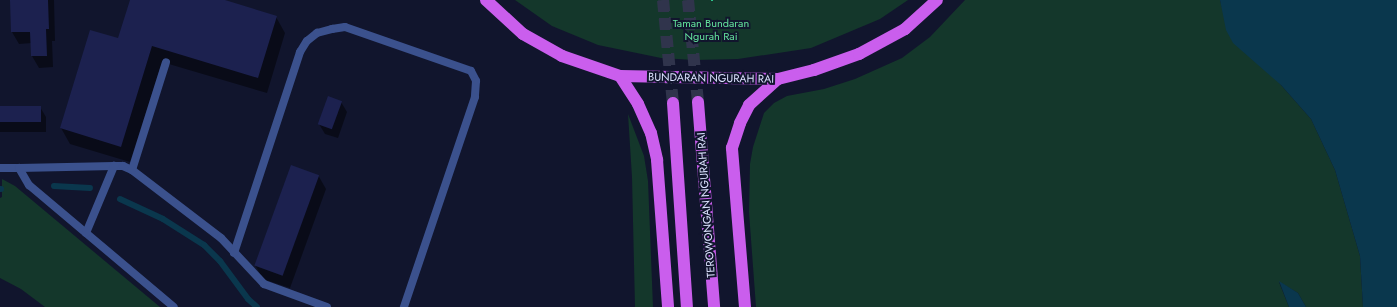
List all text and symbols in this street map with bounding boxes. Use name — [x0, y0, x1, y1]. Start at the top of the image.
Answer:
park label: Taman Bundaran Ngurah Rai — [673, 17, 749, 43]
street label: BUNDARAN NGURAH RAI — [648, 70, 774, 86]
street label: TEROWONGAN NGURAH RAI — [694, 132, 718, 278]

